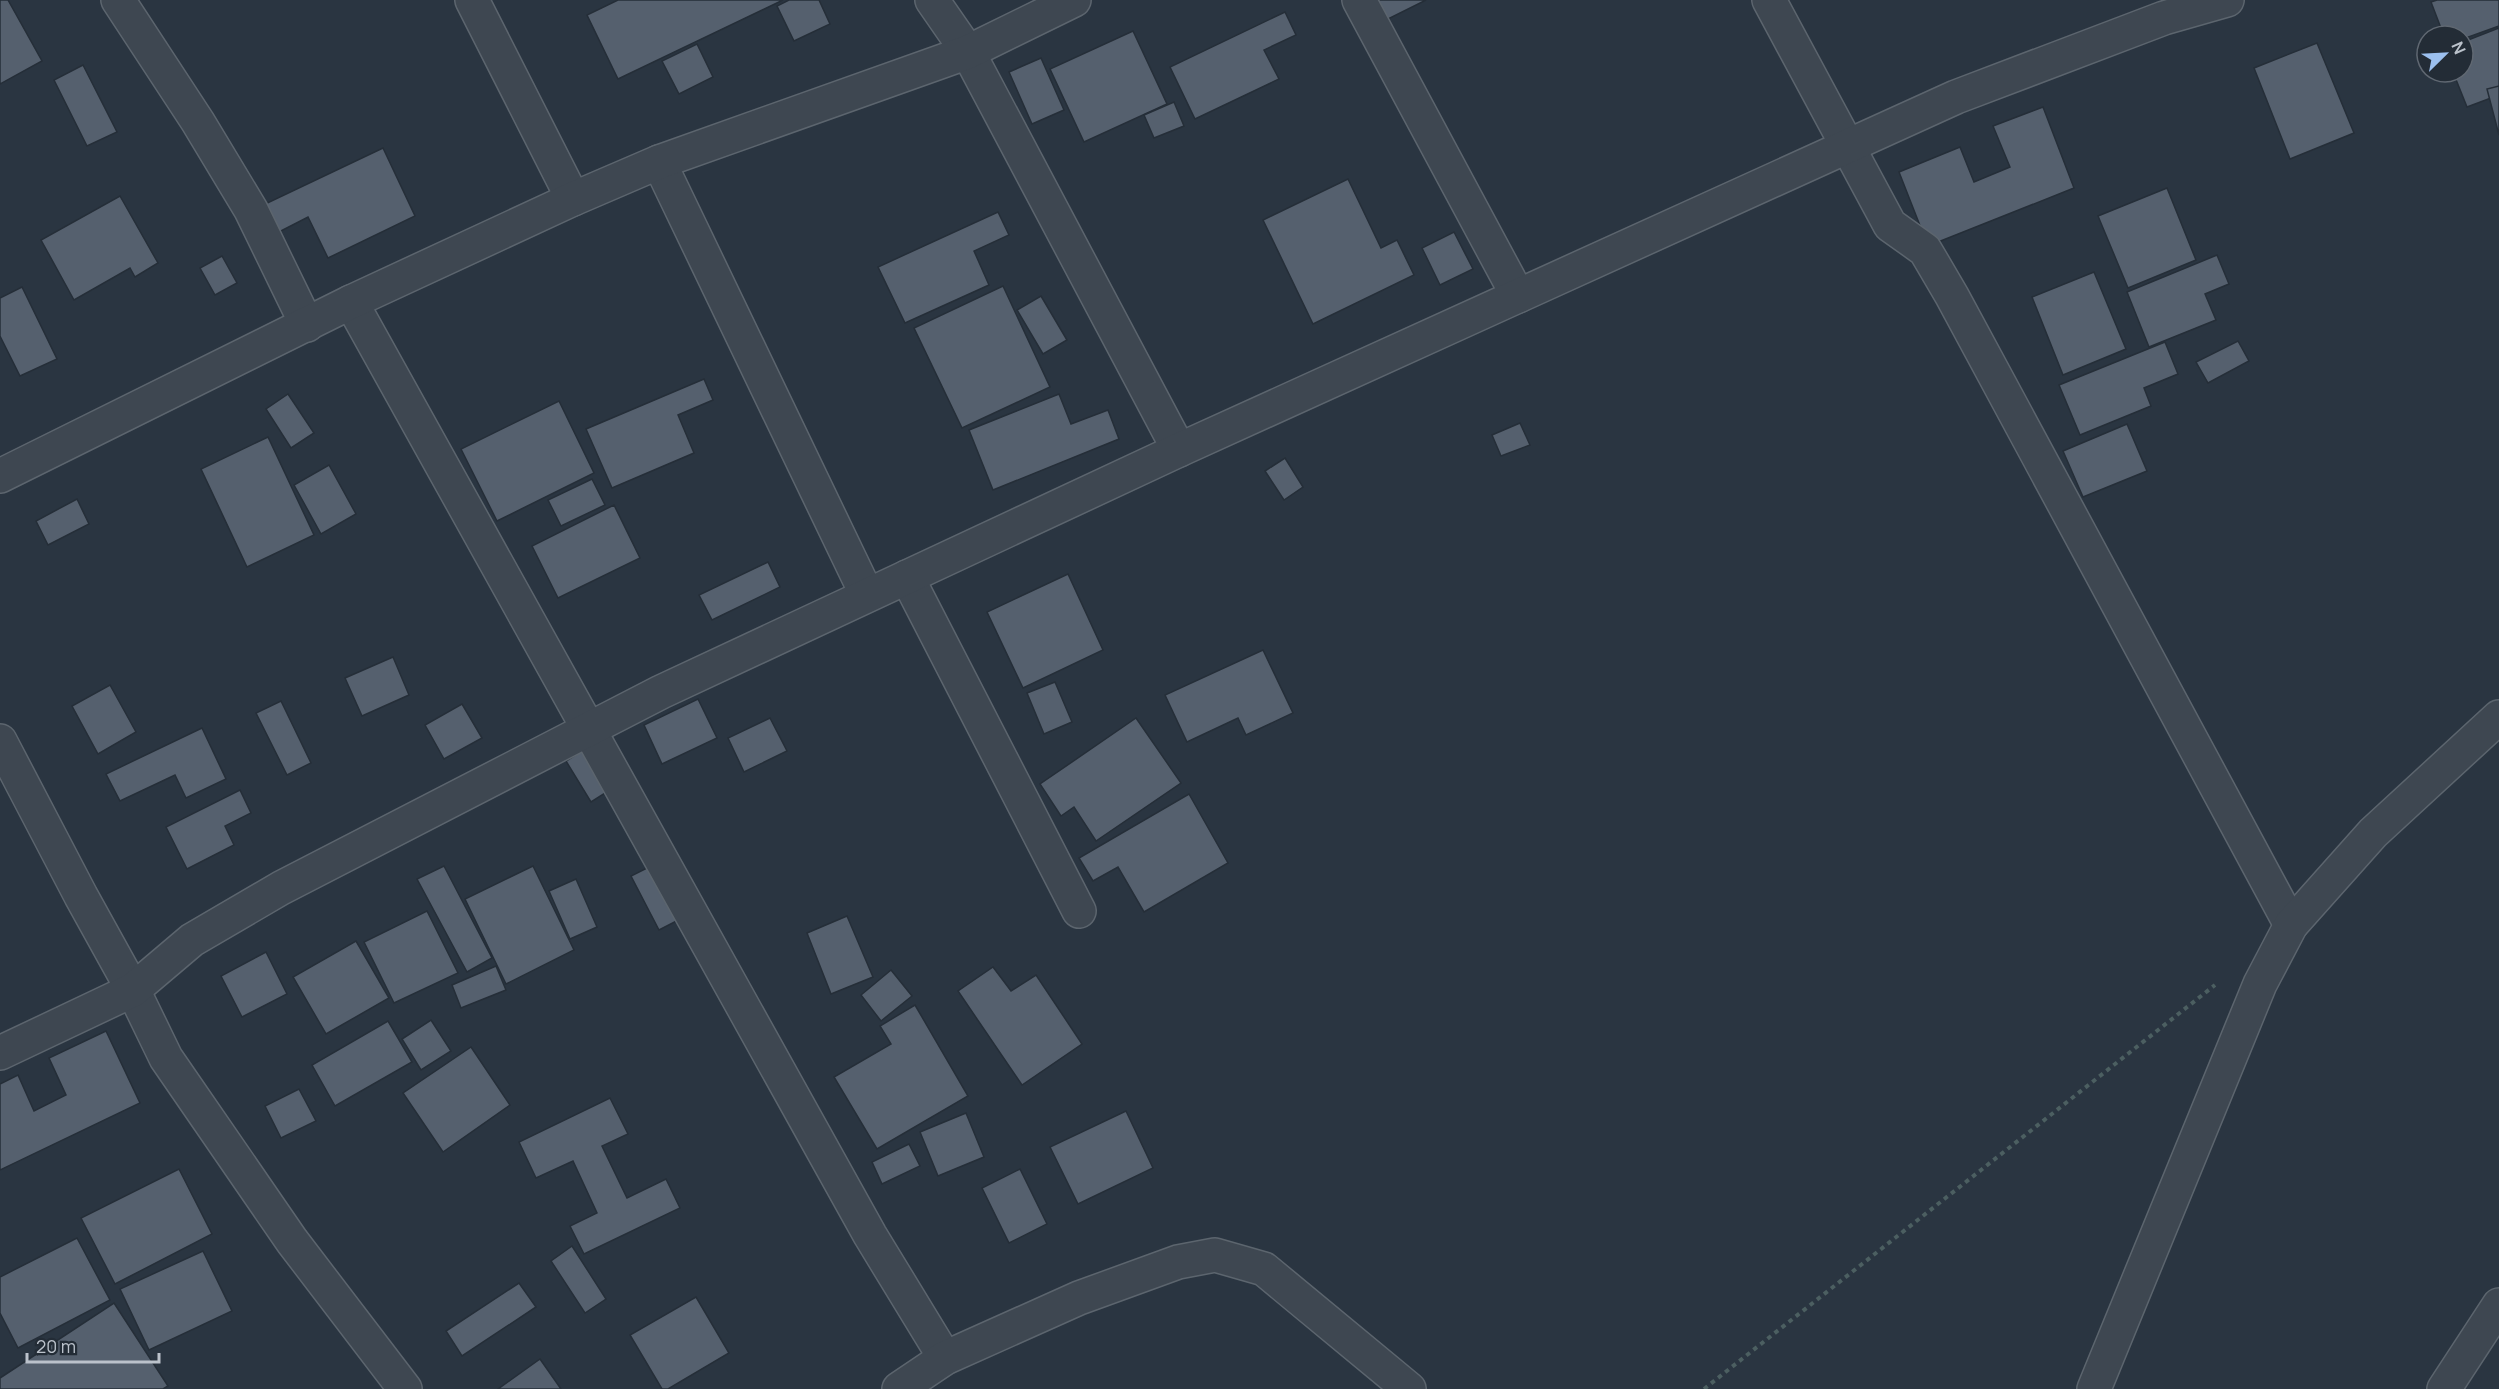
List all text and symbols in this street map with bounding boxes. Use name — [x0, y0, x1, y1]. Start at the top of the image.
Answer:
north arrow — [2415, 24, 2475, 84]
text: N — [2446, 38, 2471, 58]
scale bar — [27, 1326, 159, 1364]
text: 20 m — [36, 1334, 76, 1358]

